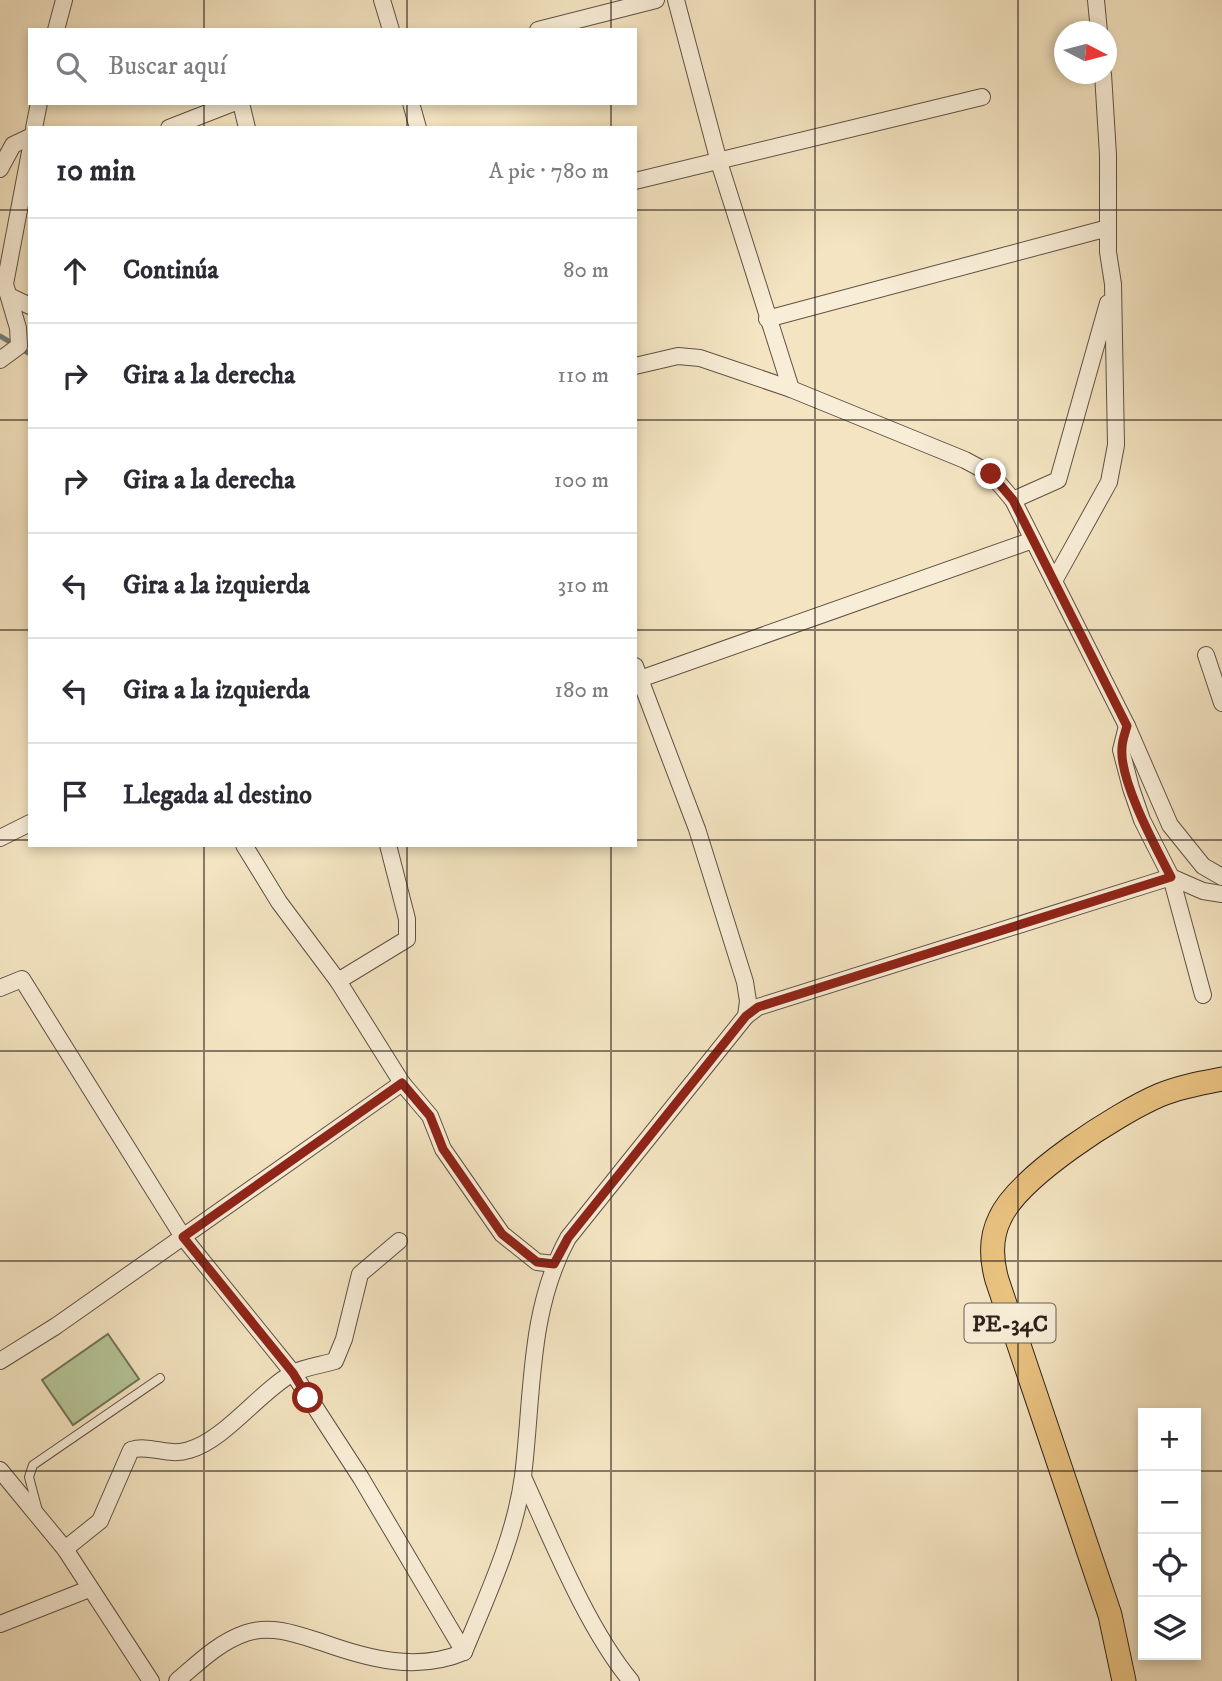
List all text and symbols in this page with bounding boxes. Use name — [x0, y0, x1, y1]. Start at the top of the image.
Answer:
north arrow — [1054, 21, 1117, 84]
search box — [28, 28, 637, 105]
icon: search — [52, 48, 90, 86]
text: Buscar aquí — [108, 50, 226, 83]
text: 10 min — [56, 153, 135, 190]
text: A pie · 780 m — [489, 157, 609, 186]
icon: ahead — [56, 252, 94, 290]
text: Continúa — [123, 254, 218, 287]
text: 80 m — [563, 256, 609, 285]
icon: right — [56, 357, 94, 395]
text: Gira a la derecha — [123, 359, 295, 392]
text: 110 m — [558, 361, 609, 390]
route end — [975, 458, 1006, 489]
icon: right — [56, 462, 94, 500]
text: Gira a la derecha — [123, 464, 295, 497]
text: 100 m — [554, 466, 609, 495]
icon: left — [56, 567, 94, 605]
text: Gira a la izquierda — [123, 569, 310, 602]
text: 310 m — [557, 571, 609, 600]
icon: left — [56, 672, 94, 710]
text: Gira a la izquierda — [123, 674, 310, 707]
text: 180 m — [554, 676, 609, 705]
icon: arrive — [56, 777, 94, 815]
text: Llegada al destino — [123, 779, 312, 812]
road number: PE-34C — [964, 1304, 1056, 1342]
route start — [292, 1382, 323, 1413]
map controls — [1138, 1408, 1201, 1660]
button: + — [1138, 1408, 1201, 1471]
button: − — [1138, 1471, 1201, 1534]
button: locate — [1138, 1534, 1201, 1597]
button: layers — [1138, 1597, 1201, 1660]

